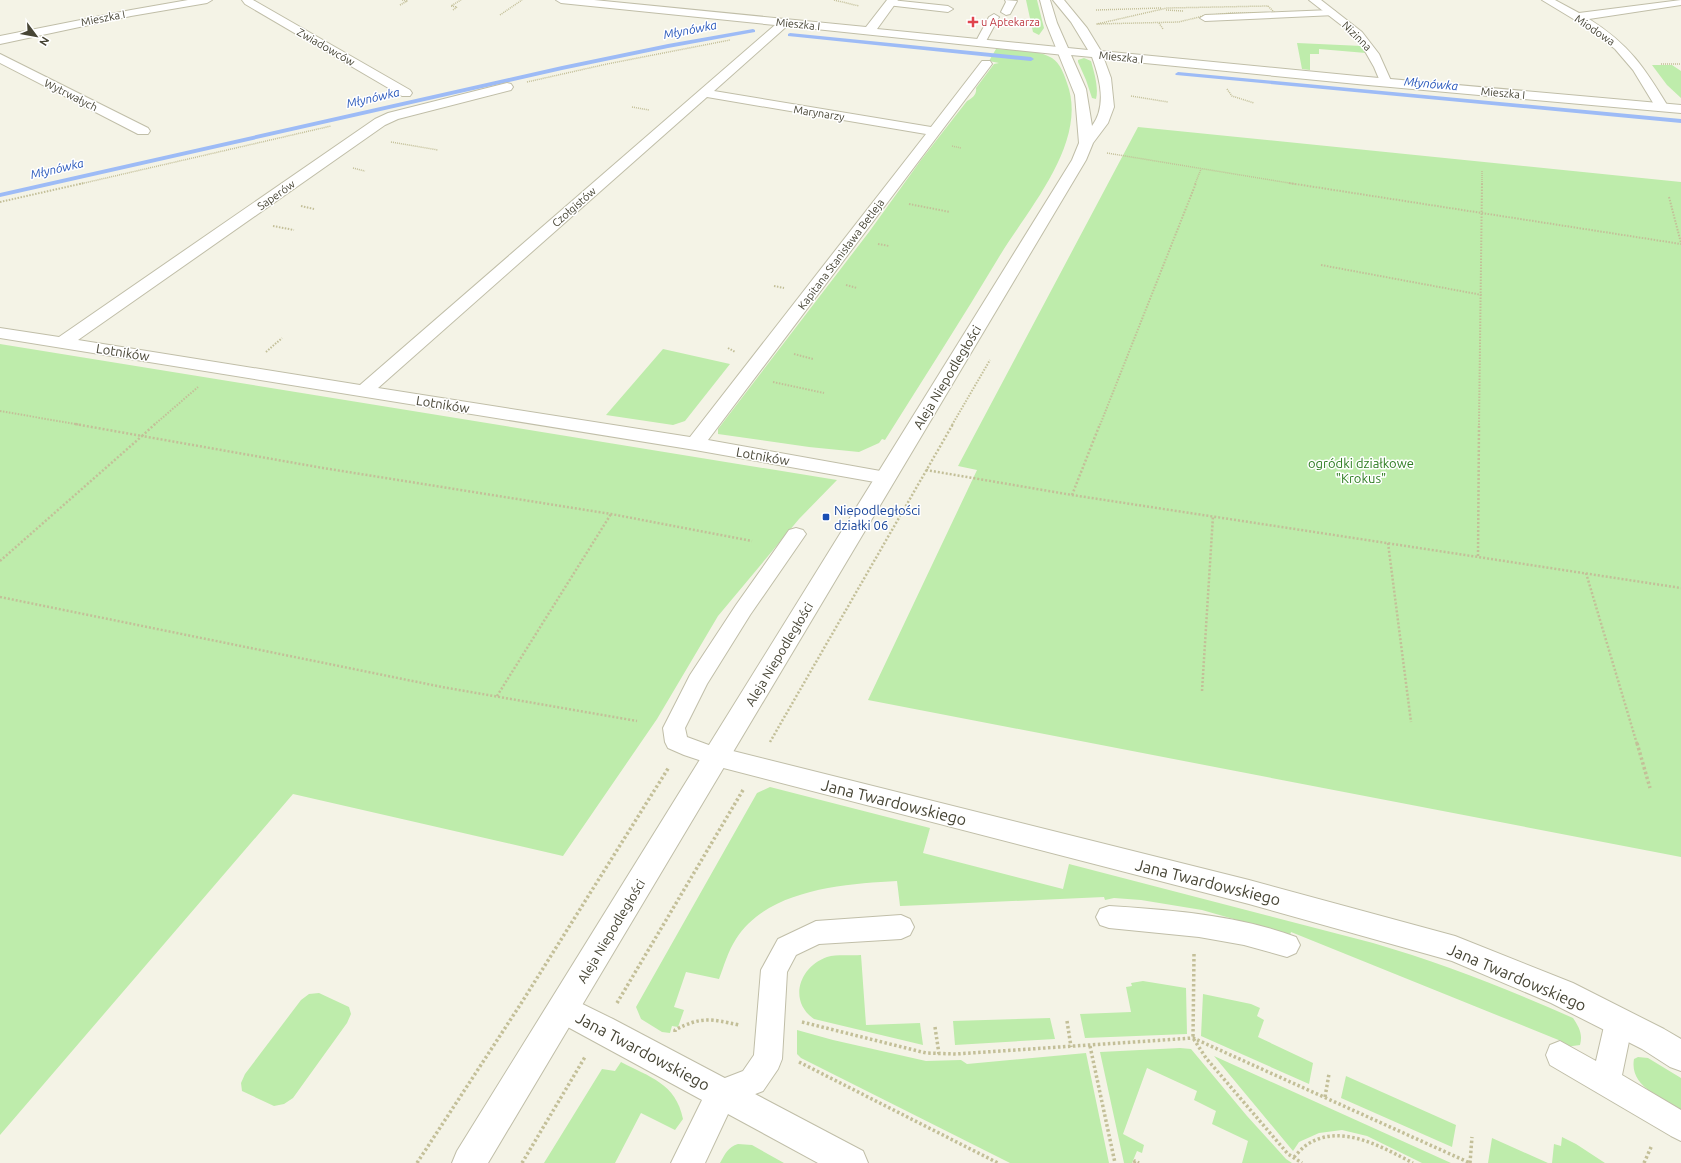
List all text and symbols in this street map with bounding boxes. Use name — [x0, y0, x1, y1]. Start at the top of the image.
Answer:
street label: Mieszka I — [80, 8, 126, 28]
street label: Miodowa — [1573, 12, 1617, 48]
north arrow — [16, 16, 56, 56]
street label: Mieszka I — [775, 16, 821, 32]
place label: u Aptekarza — [981, 16, 1040, 28]
marker: u Aptekarza — [968, 17, 978, 27]
water label: Młynówka — [662, 18, 718, 41]
street label: Nizinna — [1340, 19, 1374, 53]
street label: Zwiadowców — [295, 26, 357, 69]
text: N — [37, 35, 52, 48]
street label: Mieszka I — [1098, 49, 1144, 65]
water label: Młynówka — [1403, 75, 1459, 92]
street label: Wytrwałych — [42, 76, 100, 114]
water label: Młynówka — [345, 85, 401, 110]
street label: Mieszka I — [1480, 85, 1526, 101]
street label: Marynarzy — [793, 103, 846, 123]
water label: Młynówka — [29, 156, 85, 181]
street label: Saperów — [255, 177, 297, 212]
street label: Czołgistów — [550, 184, 599, 229]
street label: Kapitana Stanisława Betleja — [796, 196, 886, 312]
street label: Aleja Niepodległości — [911, 323, 983, 431]
street label: Lotników — [95, 341, 151, 363]
street label: Lotników — [415, 393, 471, 415]
street label: Lotników — [735, 444, 791, 468]
park label: ogródki działkowe "Krokus" — [1308, 456, 1414, 485]
place label: Niepodległości działki 06 — [834, 503, 920, 532]
marker: Niepodległości działki 06 — [821, 512, 831, 522]
street label: Aleja Niepodległości — [743, 600, 815, 708]
street label: Jana Twardowskiego — [820, 775, 968, 829]
street label: Jana Twardowskiego — [1134, 855, 1282, 909]
street label: Aleja Niepodległości — [575, 877, 647, 985]
street label: Jana Twardowskiego — [1445, 940, 1589, 1014]
street label: Jana Twardowskiego — [573, 1008, 713, 1094]

